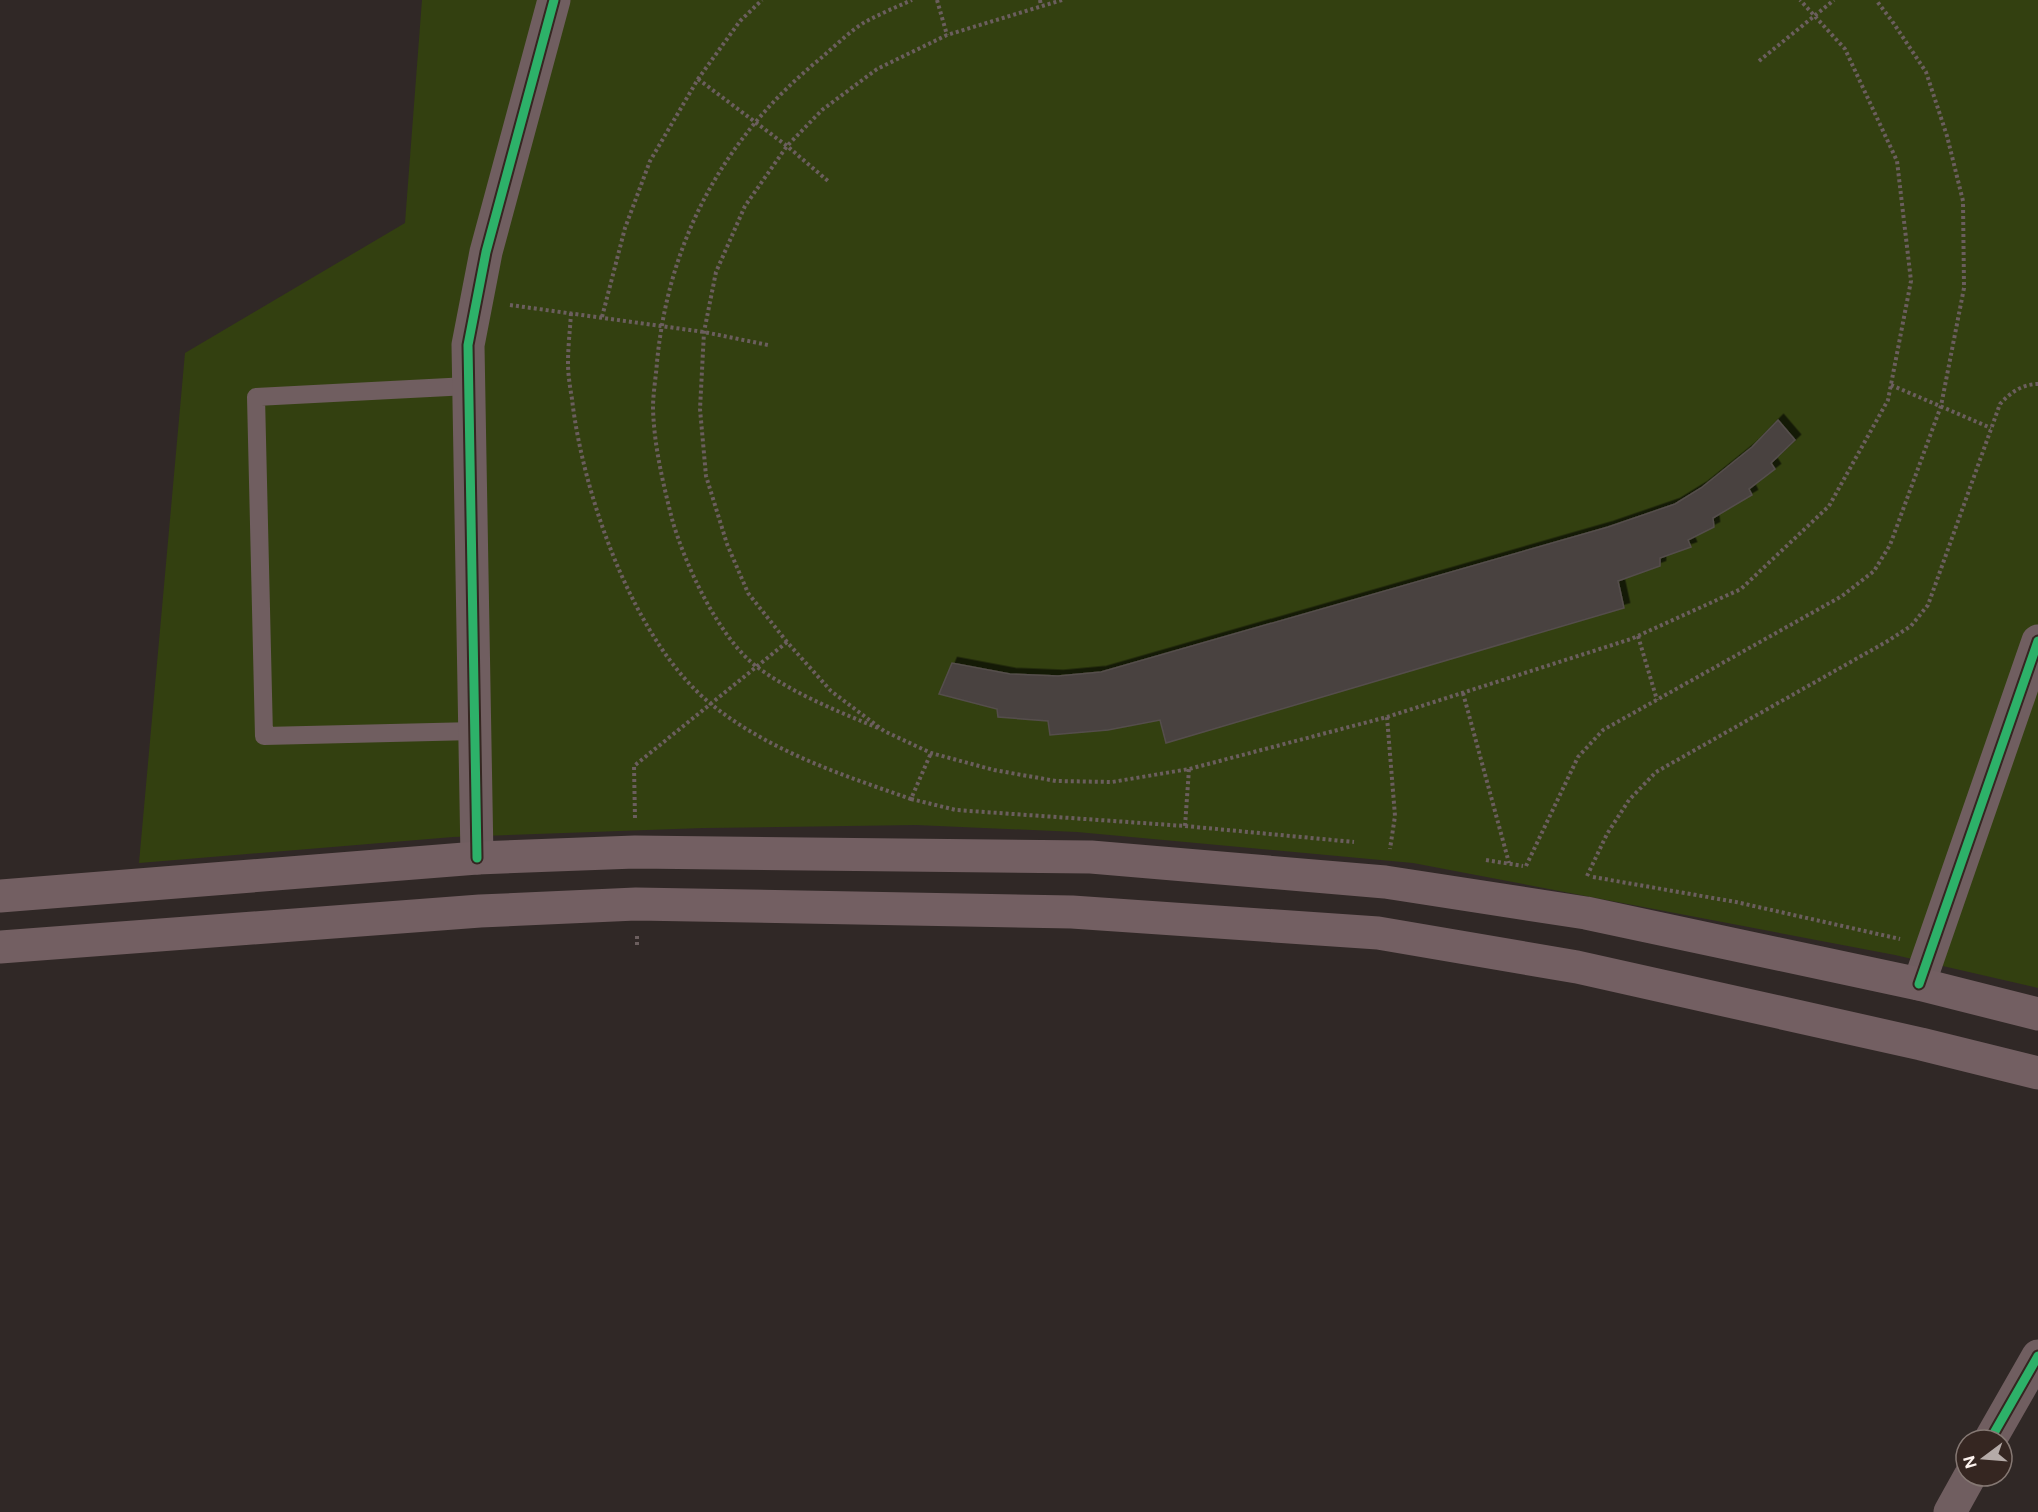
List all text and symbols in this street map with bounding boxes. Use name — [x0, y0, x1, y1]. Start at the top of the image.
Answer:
north arrow — [1954, 1428, 2014, 1488]
text: N — [1959, 1453, 1981, 1471]

